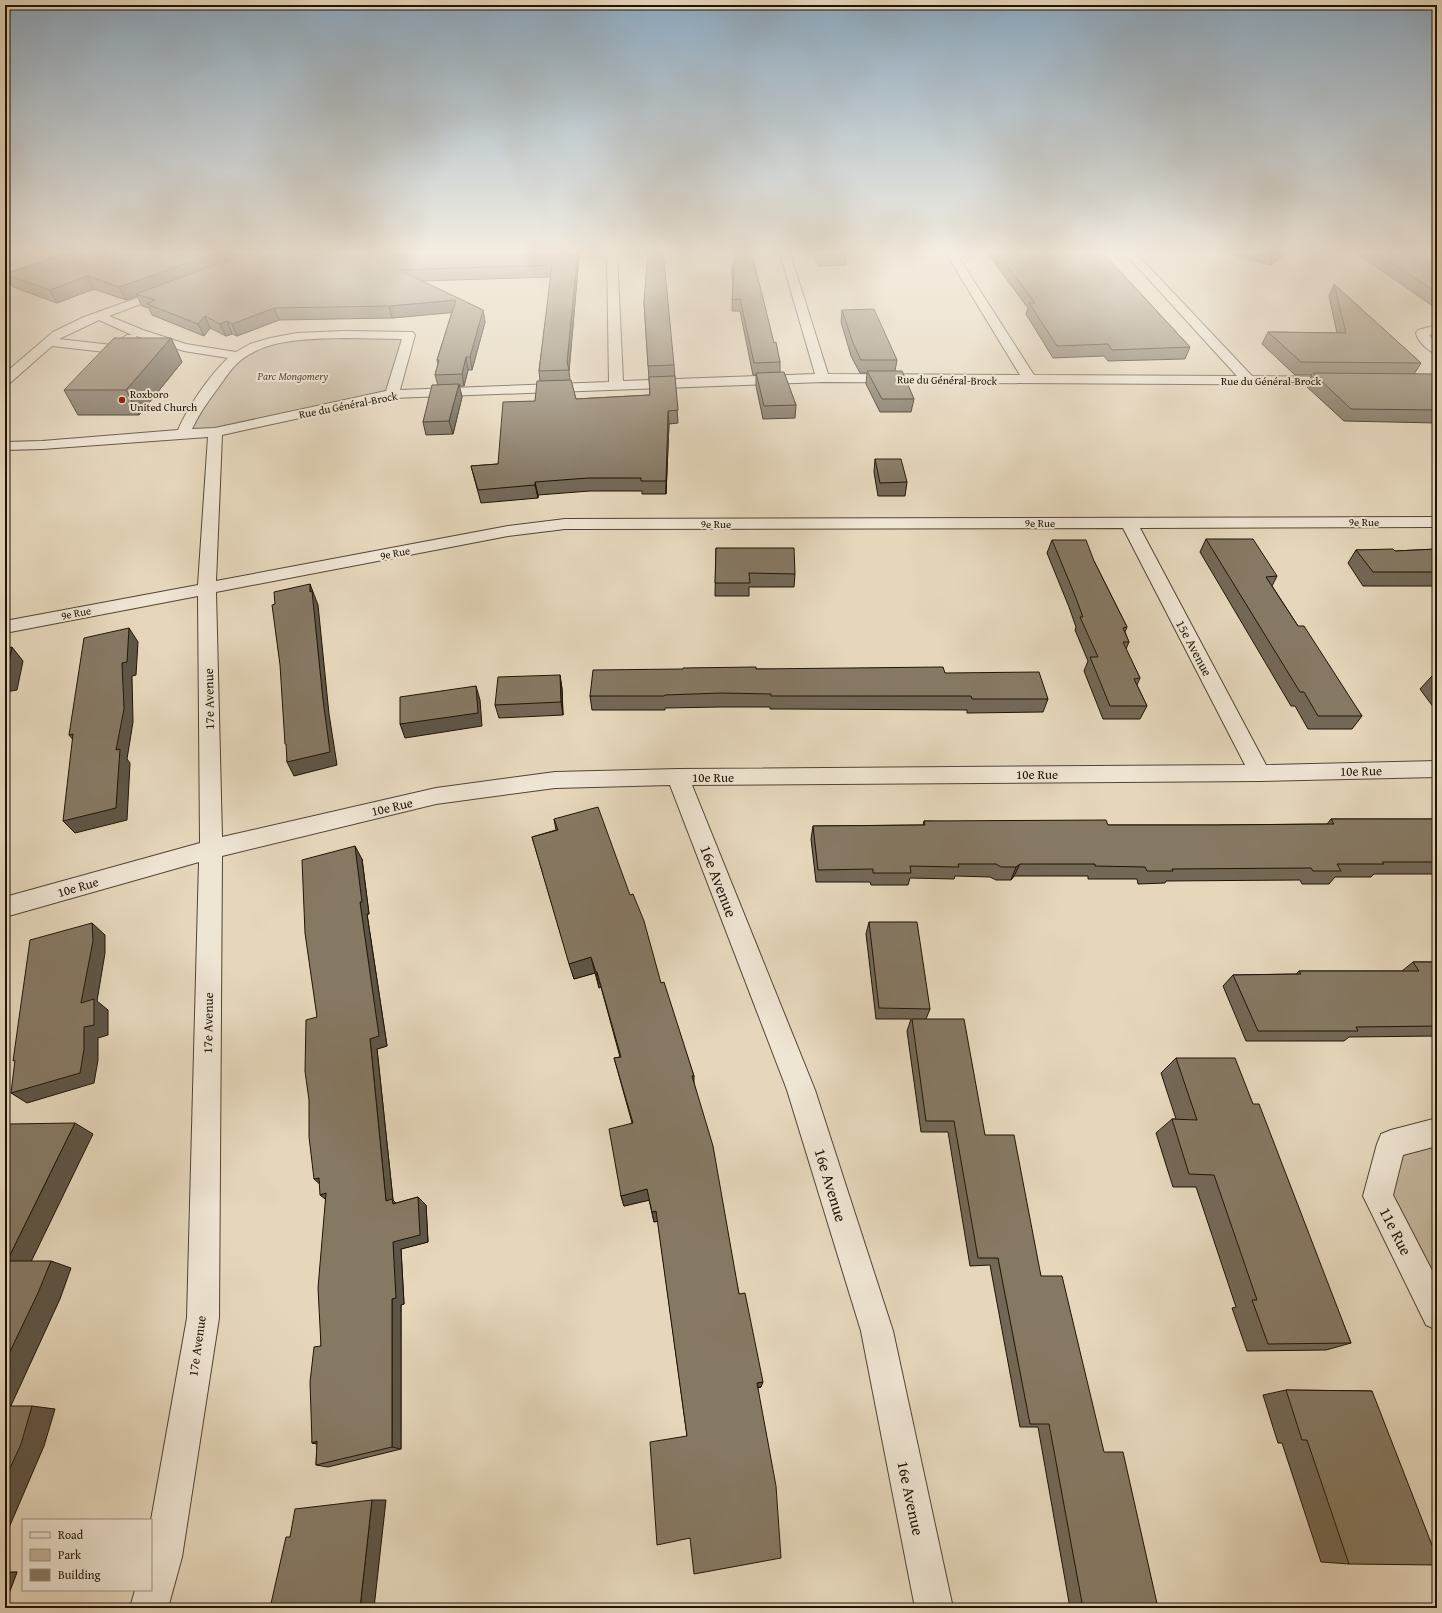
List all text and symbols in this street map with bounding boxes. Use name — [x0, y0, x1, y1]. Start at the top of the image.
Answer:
park label: Parc Mongomery — [257, 368, 328, 384]
street label: Rue du Général-Brock — [897, 371, 998, 389]
street label: Rue du Général-Brock — [1221, 373, 1321, 389]
place label: Roxboro United Church — [130, 386, 198, 415]
street label: Rue du Général-Brock — [297, 388, 399, 422]
marker: Roxboro United Church — [117, 395, 127, 405]
street label: 9e Rue — [1349, 514, 1379, 530]
street label: 9e Rue — [1025, 515, 1055, 531]
street label: 9e Rue — [701, 516, 731, 532]
street label: 9e Rue — [379, 542, 411, 564]
street label: 9e Rue — [60, 602, 92, 624]
street label: 15e Avenue — [1171, 616, 1217, 680]
street label: 17e Avenue — [199, 668, 219, 730]
street label: 10e Rue — [1340, 761, 1382, 781]
street label: 10e Rue — [1016, 765, 1058, 784]
street label: 10e Rue — [692, 768, 734, 787]
street label: 10e Rue — [369, 793, 415, 821]
street label: 16e Avenue — [694, 841, 744, 921]
street label: 10e Rue — [55, 872, 101, 902]
street label: 17e Avenue — [198, 992, 218, 1054]
street label: 16e Avenue — [808, 1145, 854, 1225]
street label: 11e Rue — [1374, 1202, 1418, 1260]
street label: 17e Avenue — [183, 1314, 211, 1378]
street label: 16e Avenue — [891, 1459, 931, 1537]
legend — [22, 1519, 152, 1591]
text: Road — [58, 1526, 84, 1543]
text: Park — [58, 1546, 82, 1563]
text: Building — [58, 1566, 101, 1583]

